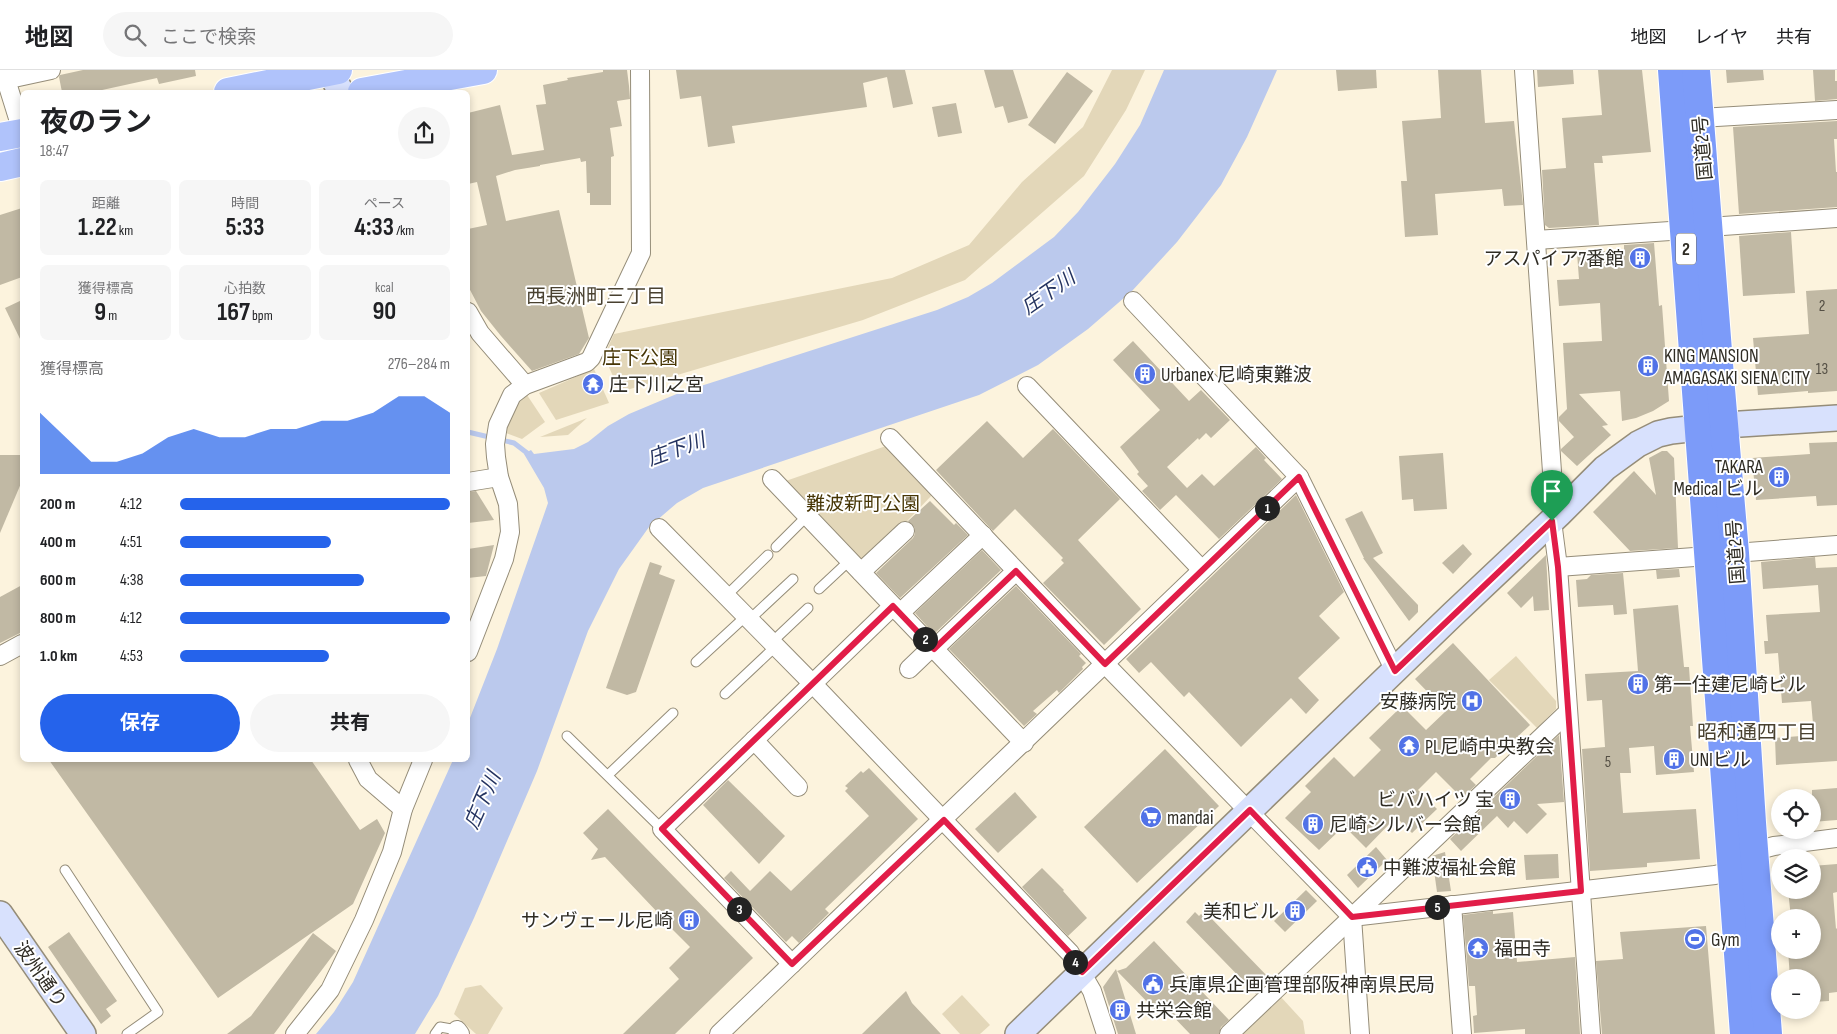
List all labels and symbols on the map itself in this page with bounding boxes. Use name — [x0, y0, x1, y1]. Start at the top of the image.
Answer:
street label: 国道2号 — [1689, 115, 1718, 181]
road number: 2 — [1676, 233, 1696, 264]
building icon: アスパイア7番館 — [1628, 246, 1652, 270]
place label: アスパイア7番館 — [1483, 248, 1624, 271]
water label: 庄下川 — [1017, 265, 1082, 320]
district label: 西長洲町三丁目 — [526, 285, 666, 309]
house number: 2 — [1819, 297, 1825, 316]
place label: KING MANSION AMAGASAKI SIENA CITY — [1663, 345, 1810, 390]
park label: 庄下公園 — [602, 347, 678, 370]
building icon: KING MANSION AMAGASAKI SIENA CITY — [1636, 354, 1660, 378]
house number: 13 — [1816, 360, 1828, 379]
building icon: Urbanex 尼崎東難波 — [1133, 362, 1157, 386]
place label: Urbanex 尼崎東難波 — [1161, 364, 1312, 387]
temple icon: 庄下川之宮 — [581, 372, 605, 396]
place label: 庄下川之宮 — [609, 374, 704, 397]
water label: 庄下川 — [644, 428, 711, 471]
place label: TAKARA Medical ビル — [1673, 456, 1764, 501]
building icon: TAKARA Medical ビル — [1767, 465, 1791, 489]
pin — [1531, 470, 1573, 521]
park label: 難波新町公園 — [806, 493, 920, 516]
pin: 1 — [1254, 496, 1280, 520]
street label: 国道2号 — [1723, 519, 1750, 585]
pin: 2 — [912, 626, 938, 652]
building icon: 第一住建尼崎ビル — [1626, 672, 1650, 696]
place label: 第一住建尼崎ビル — [1654, 674, 1806, 697]
hospital icon: 安藤病院 — [1460, 689, 1484, 713]
place label: 安藤病院 — [1380, 691, 1456, 714]
district label: 昭和通四丁目 — [1697, 721, 1817, 745]
temple icon: PL尼崎中央教会 — [1397, 734, 1421, 758]
place label: PL尼崎中央教会 — [1425, 736, 1554, 759]
building icon: UNIビル — [1662, 747, 1686, 771]
place label: UNIビル — [1690, 749, 1751, 772]
house number: 5 — [1605, 753, 1611, 772]
water label: 庄下川 — [460, 766, 507, 833]
building icon: ビバハイツ 宝 — [1498, 787, 1522, 811]
place label: ビバハイツ 宝 — [1377, 789, 1494, 812]
supermarket icon: mandai — [1139, 805, 1163, 829]
place label: mandai — [1167, 807, 1213, 830]
building icon: 尼崎シルバー会館 — [1301, 812, 1325, 836]
place label: 尼崎シルバー会館 — [1329, 814, 1481, 837]
public building icon: 中難波福祉会館 — [1355, 855, 1379, 879]
place label: 中難波福祉会館 — [1383, 857, 1516, 880]
pin: 5 — [1424, 894, 1450, 920]
pin: 3 — [726, 896, 752, 922]
building icon: 美和ビル — [1283, 899, 1307, 923]
place label: 美和ビル — [1203, 901, 1279, 924]
building icon: サンヴェール尼崎 — [677, 908, 701, 932]
place label: サンヴェール尼崎 — [521, 910, 673, 933]
sports icon: Gym — [1683, 927, 1707, 951]
place label: Gym — [1711, 929, 1740, 952]
temple icon: 福田寺 — [1466, 936, 1490, 960]
street label: 波州通り — [9, 937, 71, 1013]
place label: 福田寺 — [1494, 938, 1551, 961]
pin: 4 — [1062, 950, 1088, 974]
public building icon: 兵庫県企画管理部阪神南県民局 — [1141, 972, 1165, 996]
place label: 兵庫県企画管理部阪神南県民局 — [1169, 974, 1435, 997]
building icon: 共栄会館 — [1108, 998, 1132, 1022]
place label: 共栄会館 — [1136, 1000, 1212, 1023]

